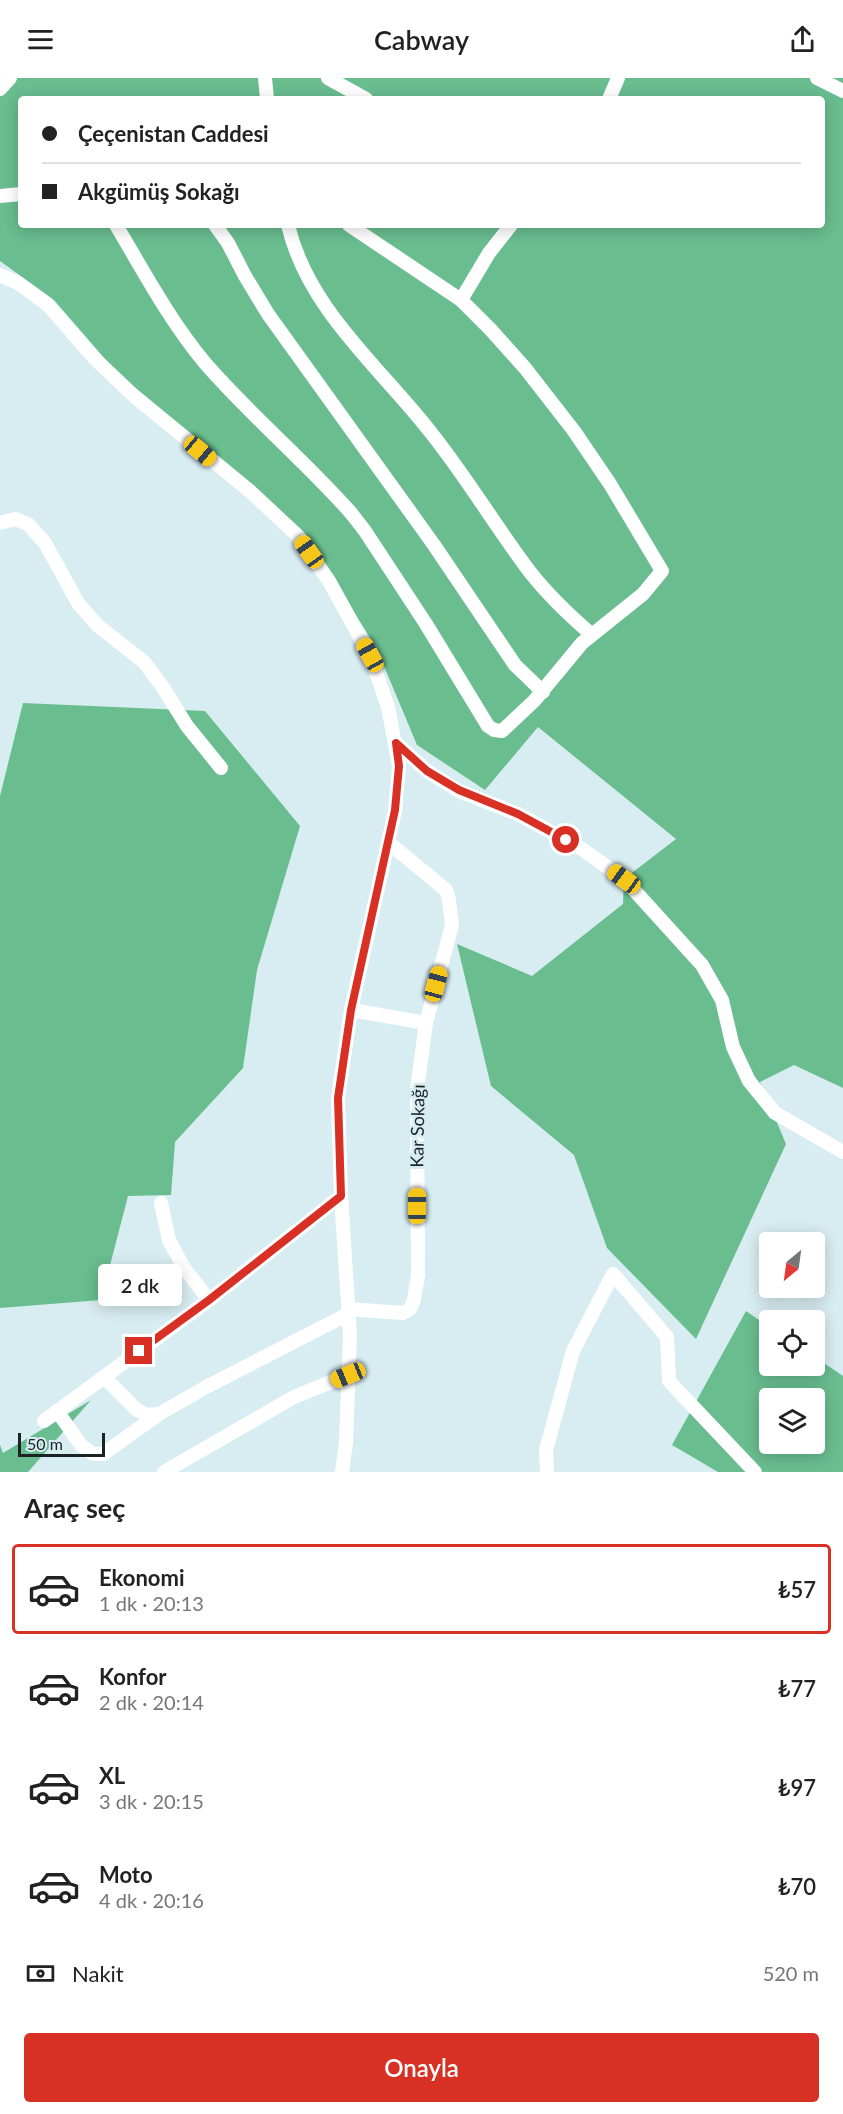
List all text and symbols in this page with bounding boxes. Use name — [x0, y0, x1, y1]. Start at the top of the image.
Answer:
icon: menu — [24, 23, 57, 56]
text: Cabway — [374, 23, 469, 56]
icon: share — [786, 23, 819, 56]
text: Çeçenistan Caddesi — [78, 120, 269, 147]
text: Akgümüş Sokağı — [78, 178, 240, 205]
car — [180, 433, 220, 469]
car — [291, 532, 327, 572]
car — [353, 635, 387, 675]
route start — [552, 826, 579, 853]
car — [604, 861, 644, 897]
car — [423, 964, 449, 1004]
street label: Kar Sokağı — [405, 1084, 429, 1168]
car — [408, 1188, 426, 1224]
north arrow — [759, 1232, 825, 1298]
map controls — [759, 1232, 825, 1454]
callout: 2 dk — [97, 1264, 181, 1306]
text: 2 dk — [121, 1273, 159, 1297]
button: locate — [759, 1310, 825, 1376]
route end — [125, 1337, 152, 1364]
car — [328, 1360, 368, 1390]
button: layers — [759, 1388, 825, 1454]
scale bar — [18, 1430, 105, 1458]
text: 50 m — [27, 1434, 63, 1453]
text: Araç seç — [24, 1491, 125, 1524]
icon: car — [27, 1562, 81, 1616]
text: Ekonomi — [99, 1564, 185, 1591]
text: ₺57 — [778, 1576, 816, 1603]
text: 1 dk · 20:13 — [99, 1591, 204, 1615]
icon: car — [27, 1661, 81, 1715]
text: Konfor — [99, 1663, 167, 1690]
text: ₺77 — [778, 1675, 816, 1702]
text: 2 dk · 20:14 — [99, 1690, 204, 1714]
icon: car — [27, 1760, 81, 1814]
text: XL — [99, 1762, 125, 1789]
text: ₺97 — [778, 1774, 816, 1801]
text: 3 dk · 20:15 — [99, 1789, 204, 1813]
icon: car — [27, 1859, 81, 1913]
text: Moto — [99, 1861, 153, 1888]
text: ₺70 — [778, 1873, 816, 1900]
text: 4 dk · 20:16 — [99, 1888, 204, 1912]
icon: cash — [24, 1957, 57, 1990]
text: Nakit — [72, 1960, 124, 1987]
text: 520 m — [763, 1961, 819, 1985]
button: Onayla — [24, 2033, 819, 2102]

